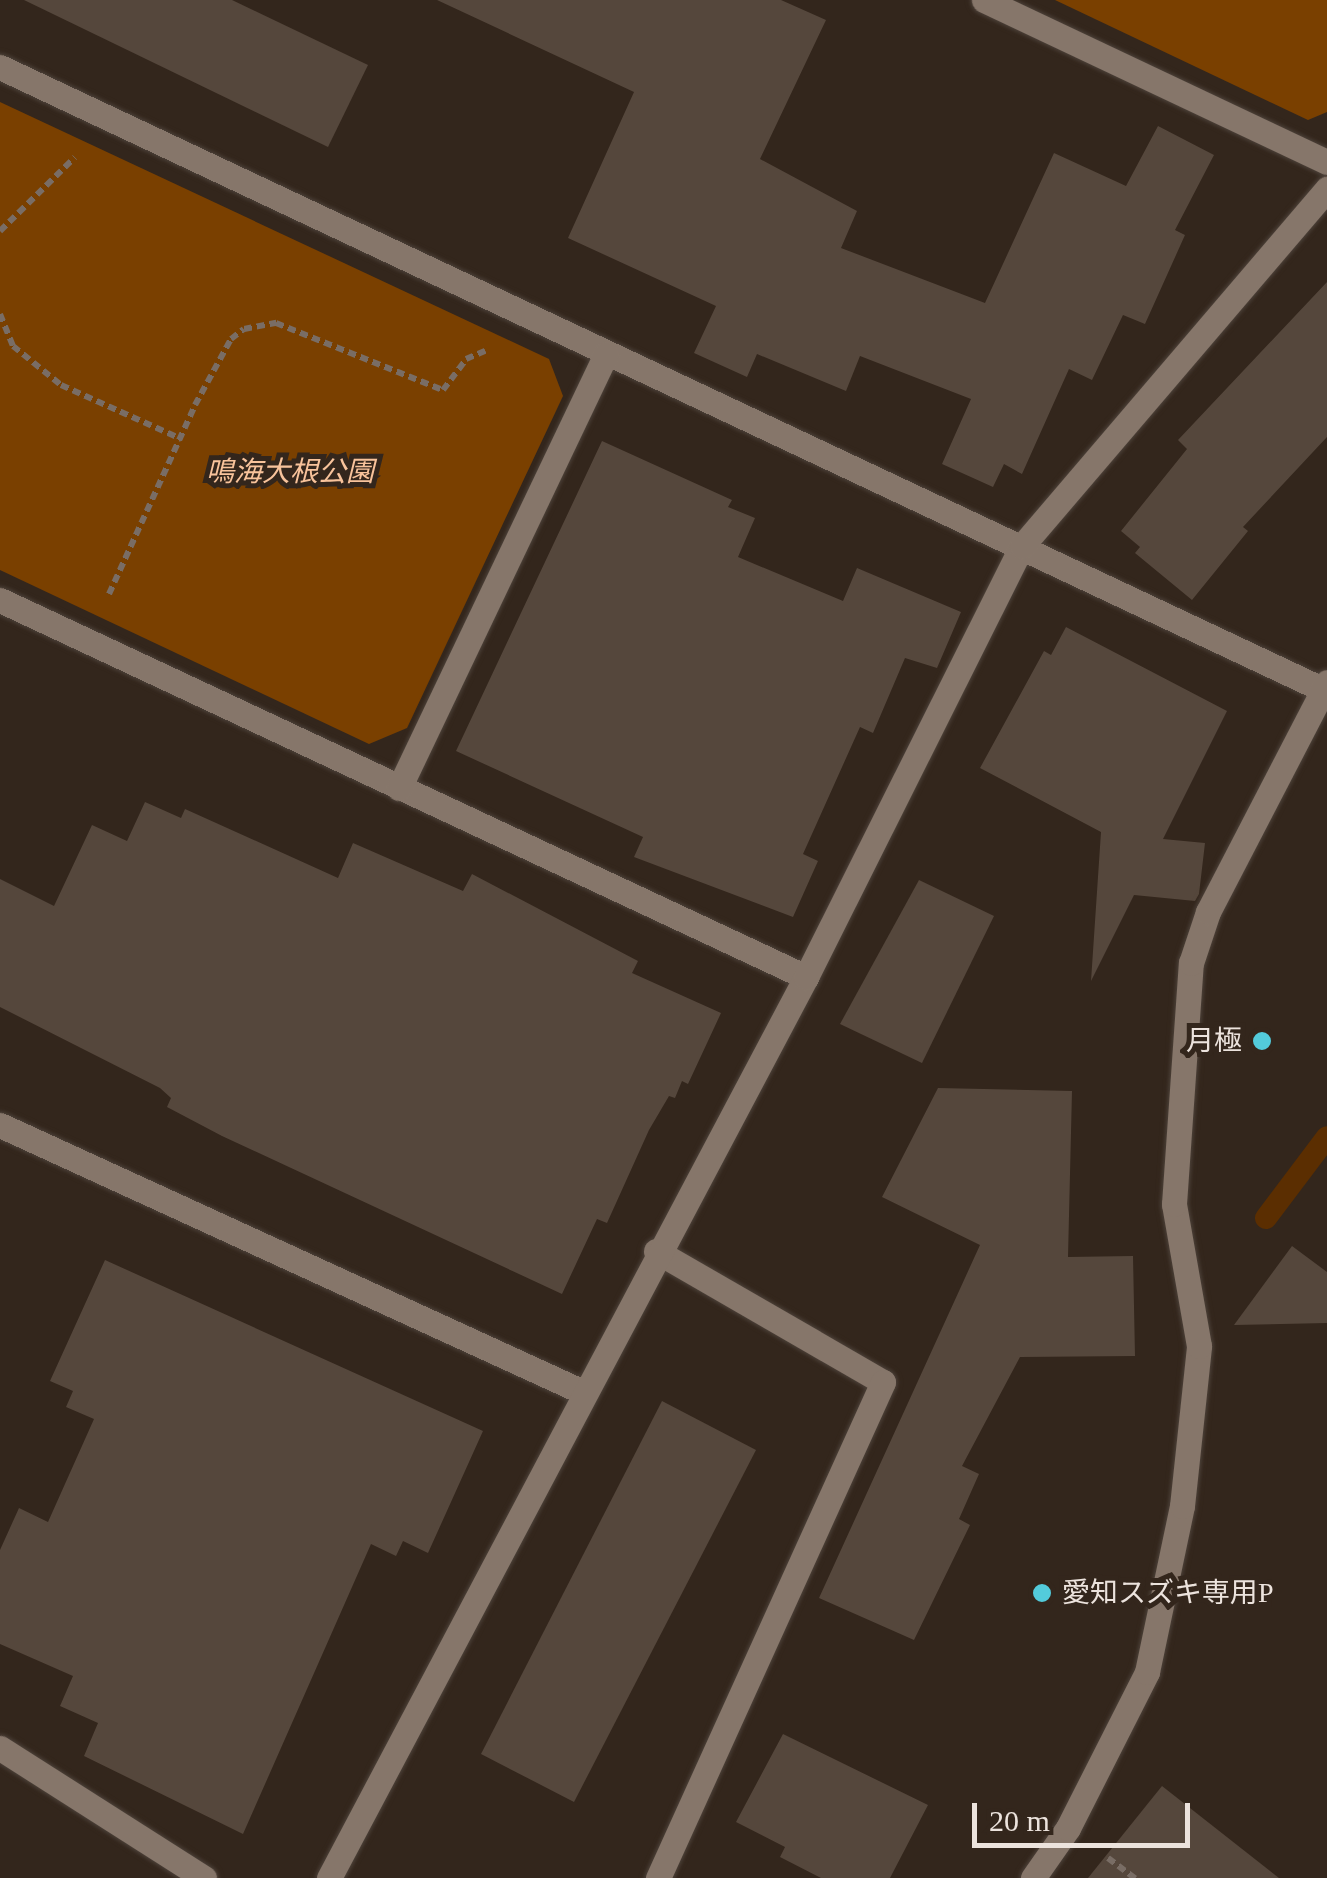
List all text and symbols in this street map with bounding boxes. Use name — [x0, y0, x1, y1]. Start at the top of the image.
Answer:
park label: 鳴海大根公園 — [206, 455, 374, 489]
place label: 月極 — [1186, 1024, 1242, 1058]
marker: 月極 — [1251, 1030, 1273, 1052]
place label: 愛知スズキ専用P — [1062, 1576, 1274, 1610]
marker: 愛知スズキ専用P — [1031, 1582, 1053, 1604]
scale bar — [977, 1783, 1194, 1845]
text: 20 m — [989, 1804, 1050, 1837]

